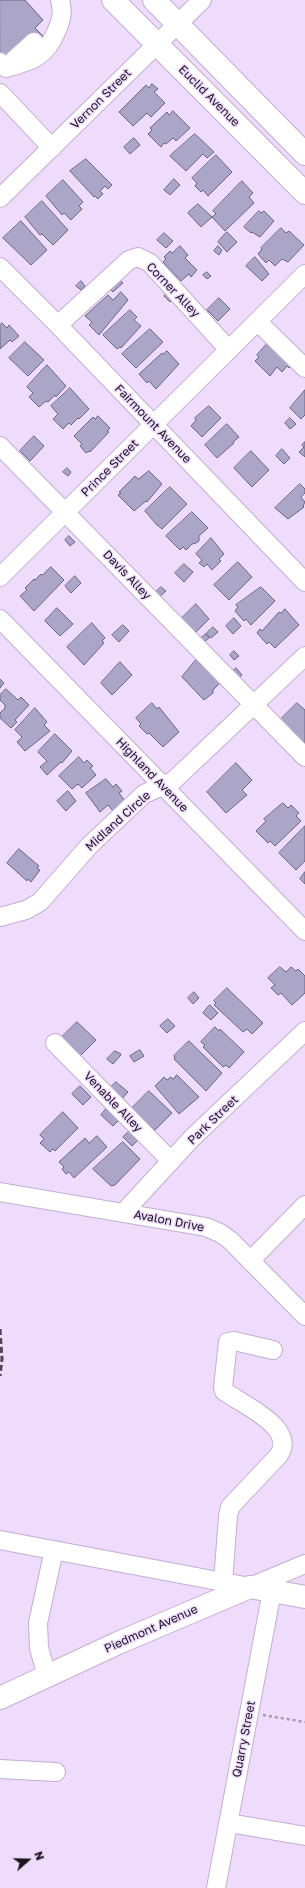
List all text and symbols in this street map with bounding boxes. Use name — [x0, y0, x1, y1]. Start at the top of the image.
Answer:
street label: Euclid Avenue — [175, 62, 243, 130]
street label: Vernon Street — [68, 66, 134, 132]
street label: Corner Alley — [143, 260, 203, 320]
street label: Fairmount Avenue — [112, 382, 194, 466]
street label: Prince Street — [78, 436, 142, 500]
street label: Davis Alley — [100, 547, 154, 603]
street label: Highland Avenue — [113, 735, 191, 815]
street label: Midland Circle — [83, 788, 153, 854]
street label: Venable Alley — [81, 1069, 145, 1135]
street label: Park Street — [185, 1092, 241, 1148]
street label: Avalon Drive — [133, 1207, 205, 1235]
street label: Piedmont Avenue — [102, 1602, 200, 1656]
street label: Quarry Street — [230, 1699, 258, 1779]
north arrow — [8, 1840, 48, 1880]
text: N — [32, 1850, 47, 1862]

